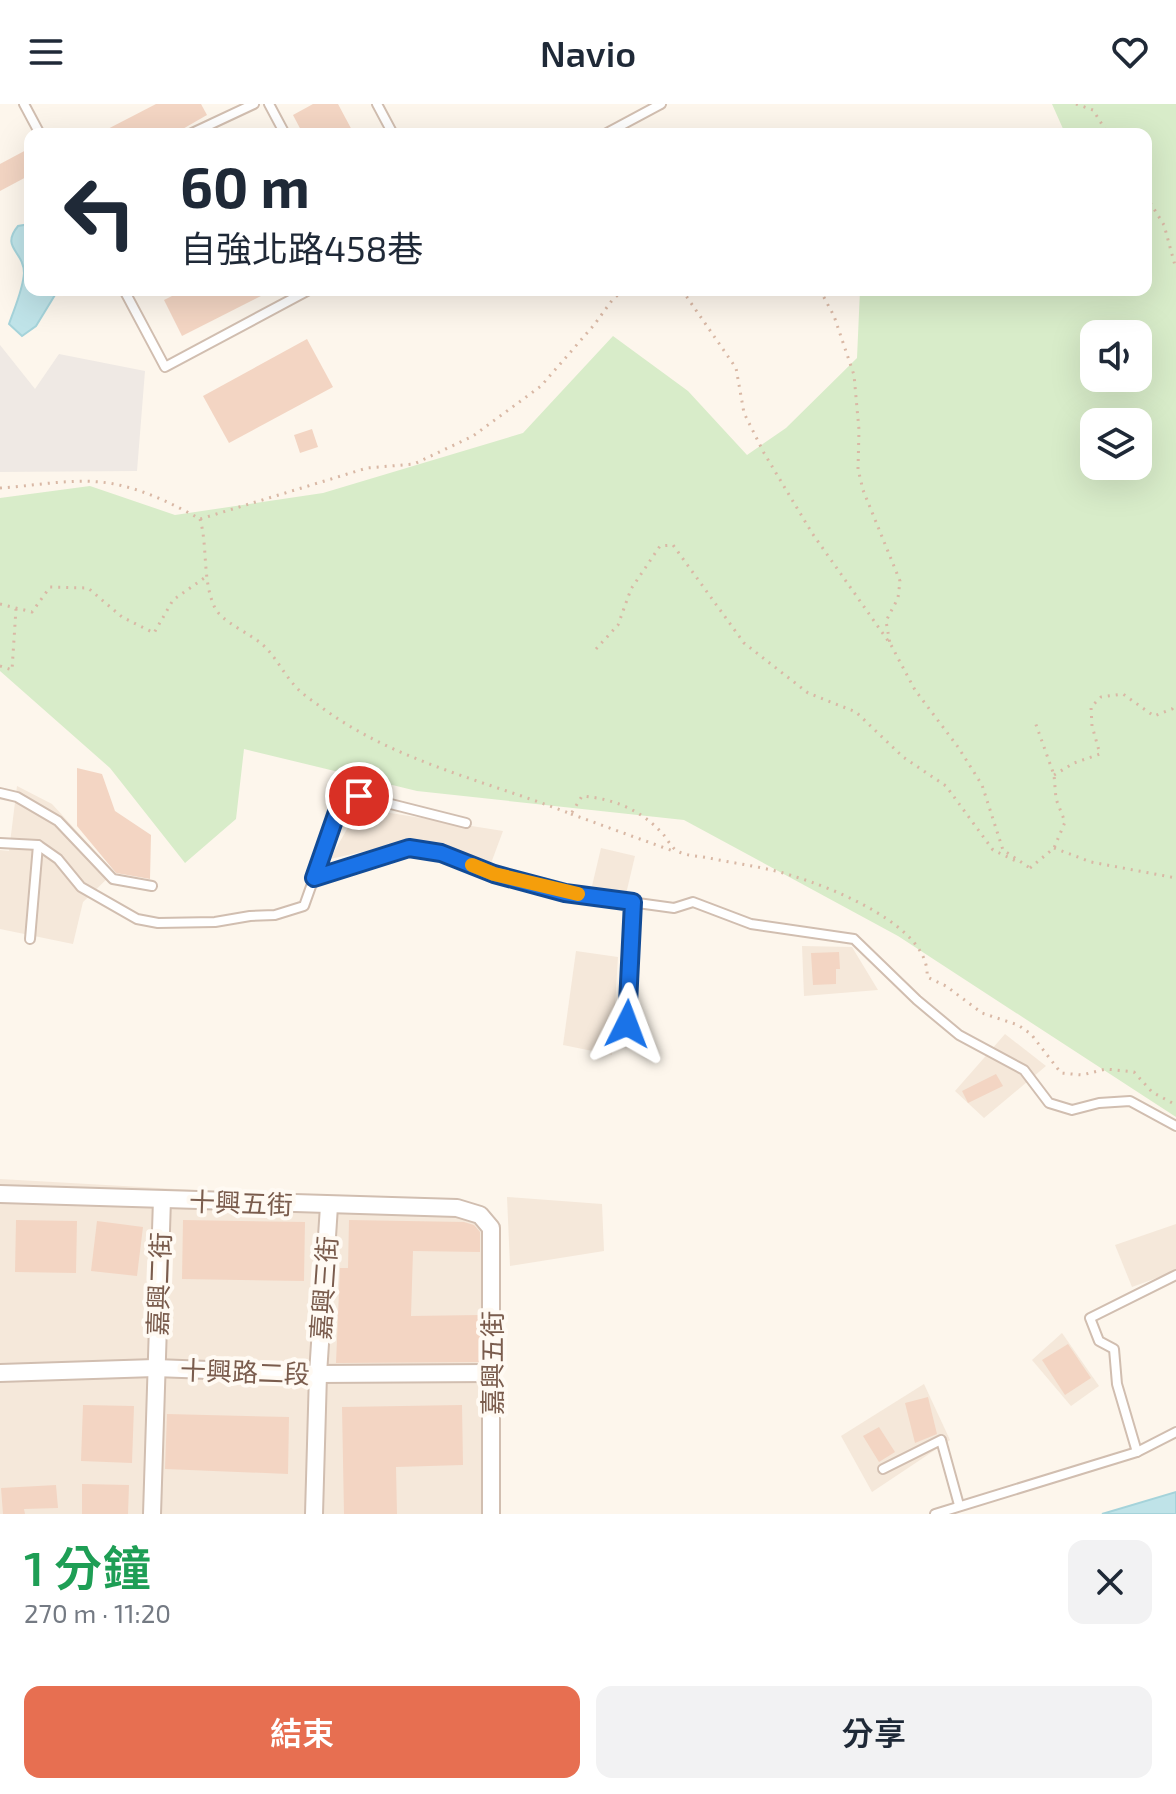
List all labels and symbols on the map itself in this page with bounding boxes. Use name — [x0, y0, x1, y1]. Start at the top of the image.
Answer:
pin — [325, 762, 393, 830]
position arrow — [585, 982, 669, 1066]
street label: 十興五街 — [188, 1185, 294, 1219]
street label: 嘉興二街 — [141, 1231, 175, 1337]
street label: 嘉興三街 — [304, 1235, 342, 1341]
street label: 嘉興五街 — [476, 1311, 507, 1415]
street label: 十興路二段 — [179, 1353, 311, 1389]

